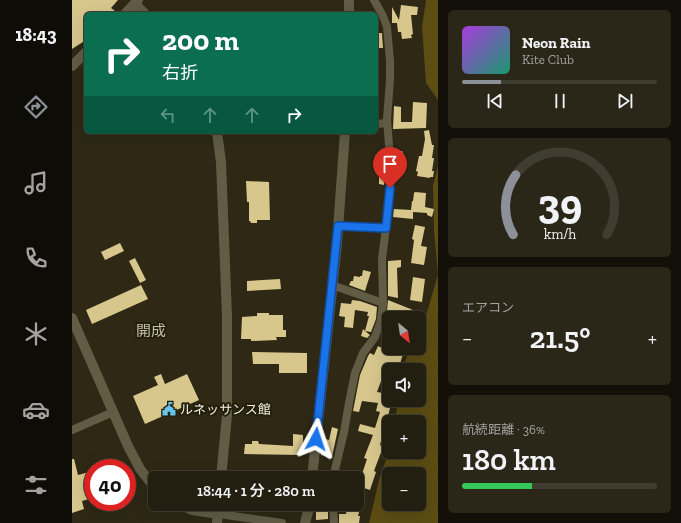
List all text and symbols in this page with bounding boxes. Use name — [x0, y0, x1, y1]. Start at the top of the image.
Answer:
text: 18:43 — [15, 24, 57, 46]
text: 200 m — [162, 24, 239, 57]
icon: right — [96, 28, 148, 80]
text: Neon Rain — [522, 34, 590, 52]
text: Kite Club — [522, 52, 574, 67]
text: 右折 — [162, 62, 198, 84]
icon: previous — [484, 90, 506, 112]
icon: pause — [549, 90, 571, 112]
icon: next — [614, 90, 636, 112]
icon: directions — [22, 93, 50, 121]
icon: left — [157, 104, 179, 126]
icon: ahead — [199, 104, 221, 126]
icon: ahead — [241, 104, 263, 126]
icon: right — [283, 104, 305, 126]
pin — [373, 147, 407, 188]
icon: arrive — [379, 153, 401, 175]
icon: music — [22, 169, 50, 197]
text: 39 — [537, 179, 582, 229]
text: km/h — [543, 226, 576, 243]
icon: phone — [22, 244, 50, 272]
text: エアコン — [462, 300, 514, 315]
north arrow — [382, 311, 426, 355]
map controls — [382, 311, 426, 511]
icon: climate — [22, 320, 50, 348]
text: 21.5° — [529, 320, 591, 356]
district label: 開成 — [136, 322, 166, 340]
text: − — [462, 325, 472, 352]
text: + — [648, 325, 657, 352]
button: sound — [382, 363, 426, 407]
icon: car — [22, 396, 50, 424]
public building icon: ルネッサンス館 — [161, 401, 177, 417]
place label: ルネッサンス館 — [180, 402, 271, 417]
button: + — [382, 415, 426, 459]
position arrow — [295, 418, 337, 460]
text: 航続距離 · 36% — [462, 422, 545, 437]
text: 180 km — [462, 442, 556, 478]
speed limit sign: 40 — [84, 459, 136, 511]
button: − — [382, 467, 426, 511]
icon: filters — [22, 471, 50, 499]
text: 18:44 · 1 分 · 280 m — [197, 482, 315, 500]

